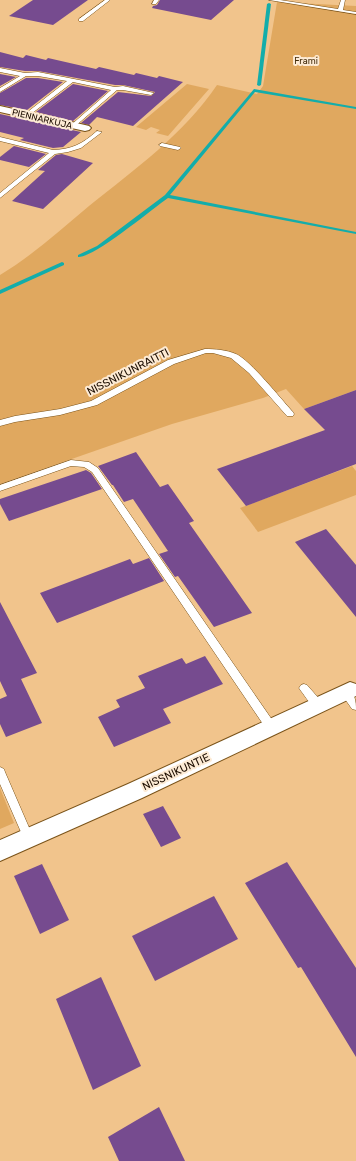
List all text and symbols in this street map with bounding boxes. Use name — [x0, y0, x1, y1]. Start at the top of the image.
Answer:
park label: Frami — [294, 56, 318, 66]
street label: PIENNARKUJA — [11, 107, 73, 131]
street label: NISSNIKUNRAITTI — [85, 346, 171, 398]
street label: NISSNIKUNTIE — [140, 751, 212, 793]

